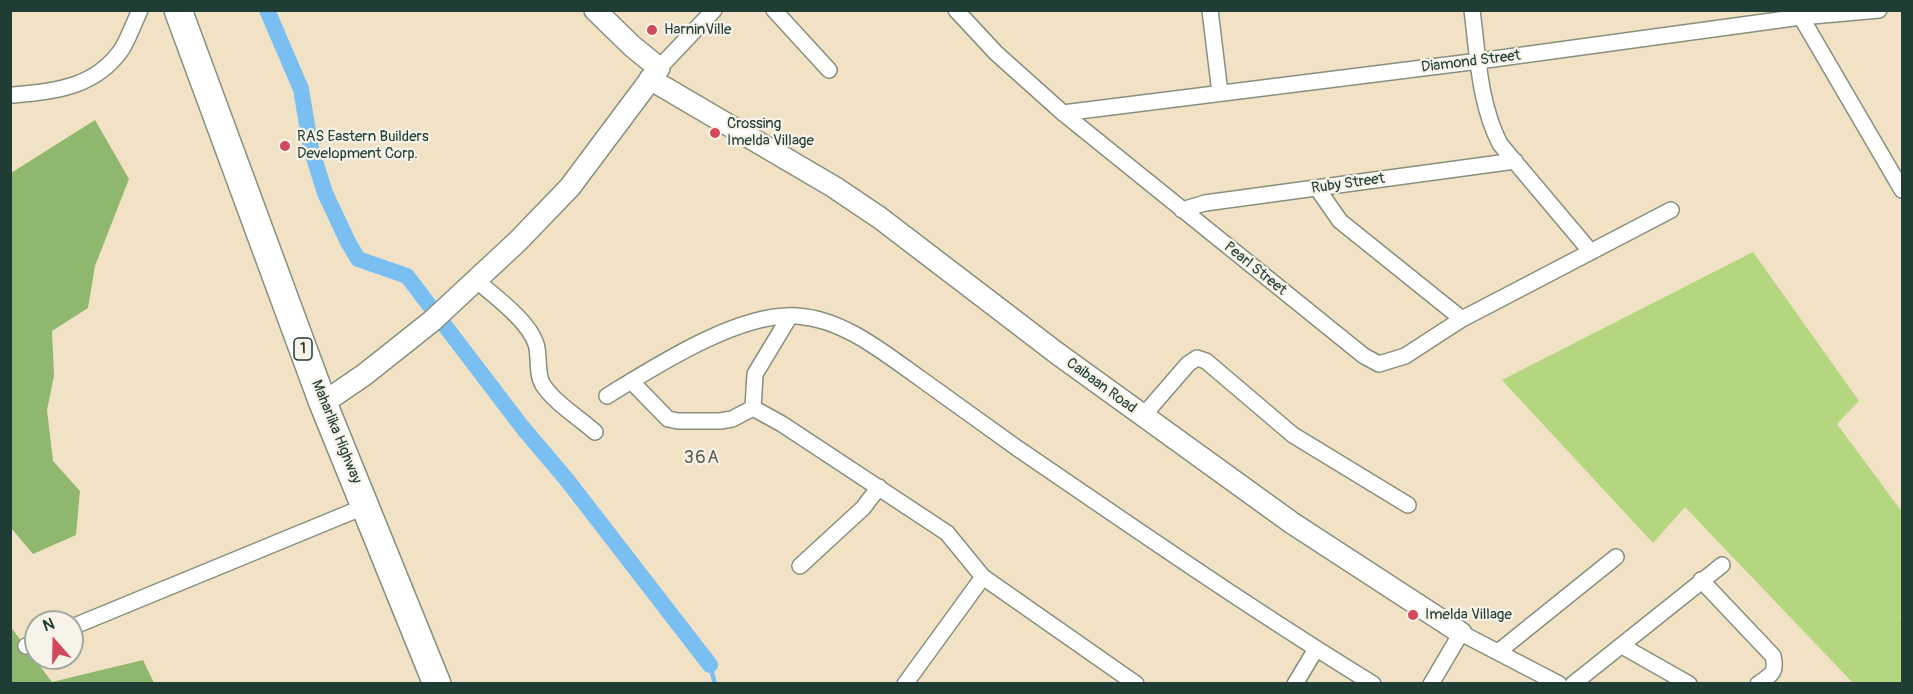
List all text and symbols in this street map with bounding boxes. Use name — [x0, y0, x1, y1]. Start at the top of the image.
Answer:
place label: HarninVille — [664, 21, 732, 39]
marker: HarninVille — [645, 23, 659, 37]
street label: Diamond Street — [1420, 47, 1522, 77]
place label: Crossing Imelda Village — [727, 115, 814, 150]
marker: Crossing Imelda Village — [708, 126, 722, 140]
place label: RAS Eastern Builders Development Corp. — [297, 128, 429, 163]
marker: RAS Eastern Builders Development Corp. — [278, 139, 292, 153]
street label: Ruby Street — [1310, 170, 1386, 198]
street label: Pearl Street — [1220, 238, 1290, 300]
road number: 1 — [294, 338, 312, 360]
street label: Caibaan Road — [1062, 354, 1140, 418]
street label: Maharlika Highway — [307, 378, 365, 486]
district label: 36A — [684, 447, 720, 469]
place label: Imelda Village — [1425, 606, 1512, 624]
marker: Imelda Village — [1406, 608, 1420, 622]
north arrow — [24, 610, 84, 670]
text: N — [40, 614, 57, 636]

